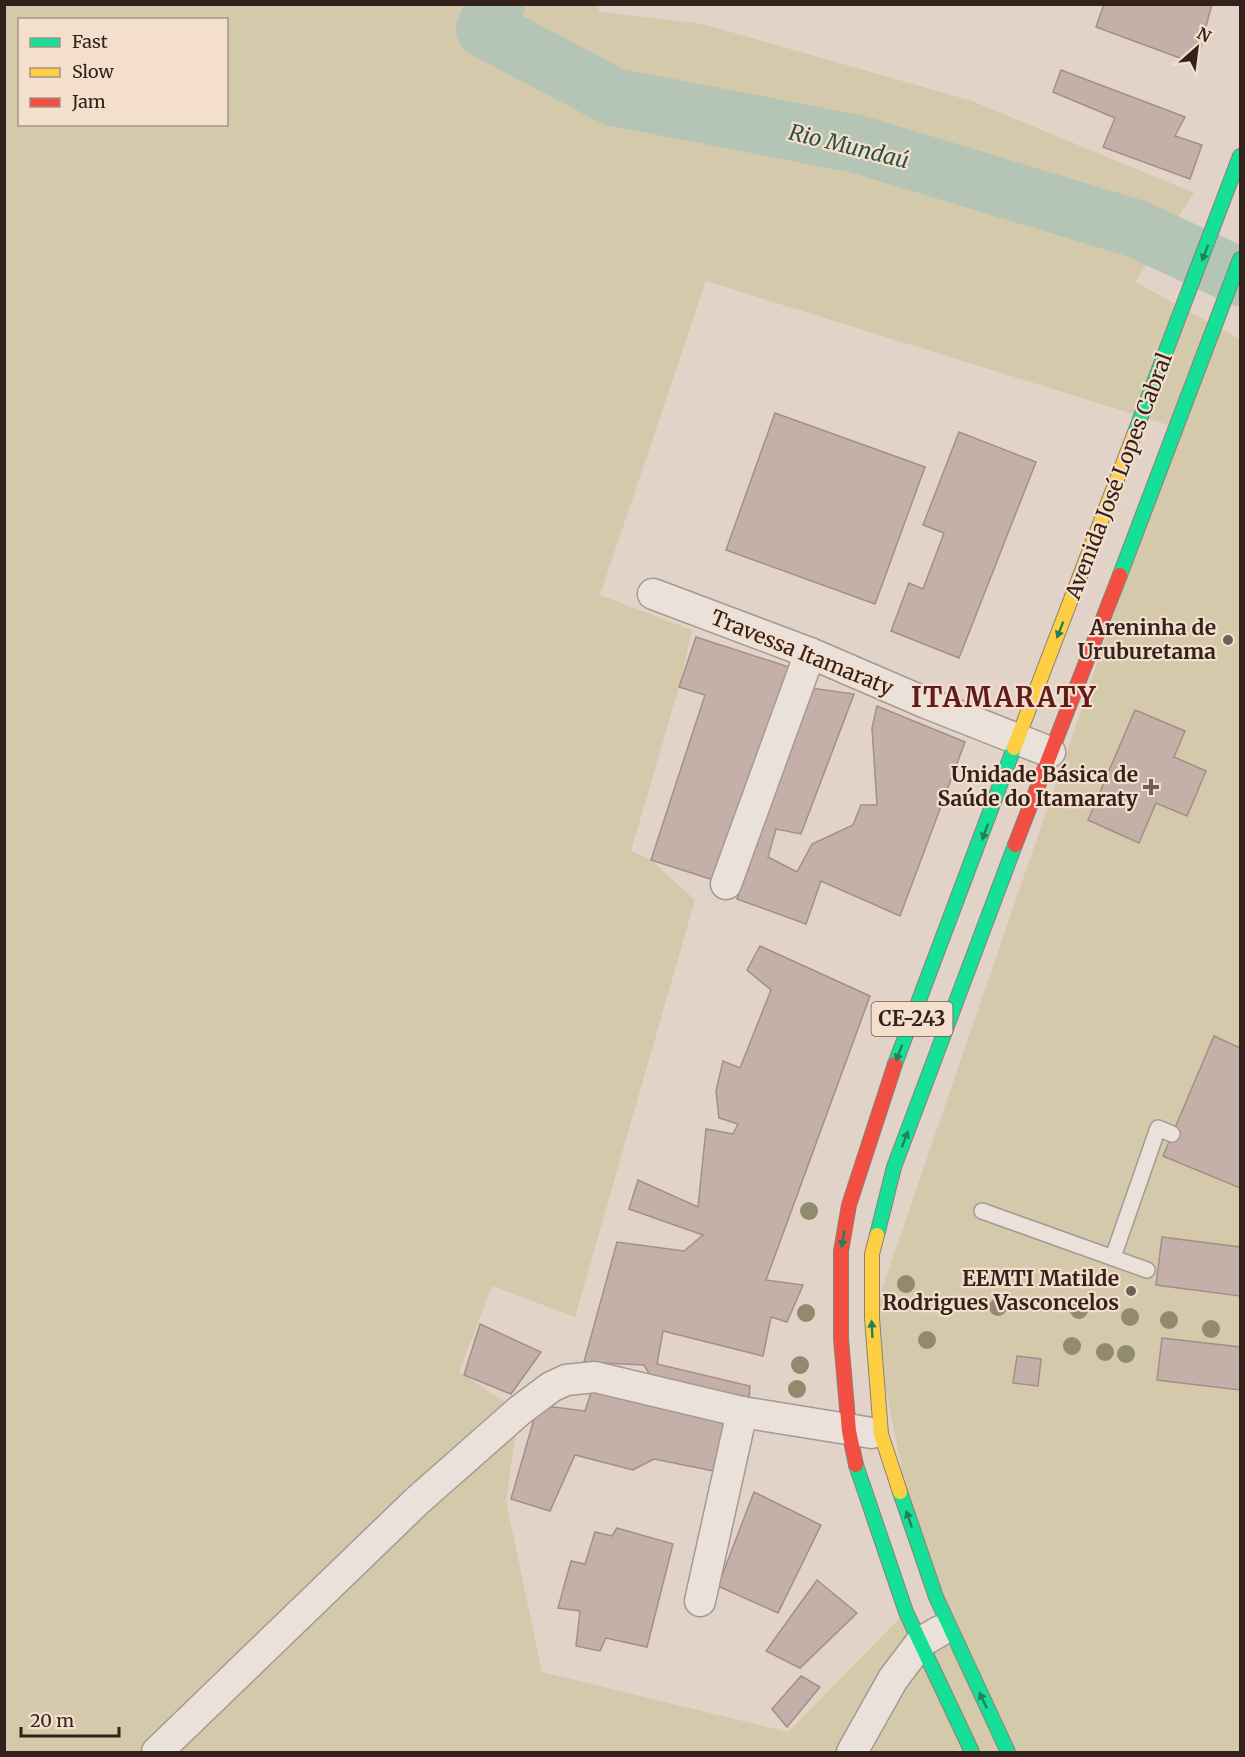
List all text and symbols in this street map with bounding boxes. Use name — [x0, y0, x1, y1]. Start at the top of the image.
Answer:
legend — [18, 18, 228, 126]
north arrow — [1167, 18, 1227, 78]
text: N — [1194, 23, 1215, 47]
text: Fast — [72, 30, 108, 53]
text: Slow — [72, 60, 115, 83]
text: Jam — [71, 90, 106, 113]
water label: Rio Mundaú — [786, 118, 912, 174]
one-way arrow — [1200, 244, 1210, 262]
street label: Avenida José Lopes Cabral — [1059, 348, 1178, 604]
street label: Travessa Itamaraty — [707, 604, 898, 702]
place label: Areninha de Uruburetama — [1078, 614, 1216, 665]
one-way arrow — [1055, 621, 1065, 639]
marker: Areninha de Uruburetama — [1221, 633, 1235, 647]
district label: ITAMARATY — [911, 680, 1097, 714]
place label: Unidade Básica de Saúde do Itamaraty — [937, 761, 1139, 812]
marker: Unidade Básica de Saúde do Itamaraty — [1142, 778, 1160, 796]
one-way arrow — [979, 823, 989, 841]
road number: CE-243 — [872, 1002, 952, 1036]
one-way arrow — [893, 1044, 903, 1062]
one-way arrow — [900, 1130, 910, 1148]
one-way arrow — [838, 1230, 847, 1249]
place label: EEMTI Matilde Rodrigues Vasconcelos — [882, 1265, 1119, 1316]
marker: EEMTI Matilde Rodrigues Vasconcelos — [1124, 1284, 1138, 1298]
one-way arrow — [868, 1320, 877, 1339]
one-way arrow — [904, 1510, 914, 1528]
one-way arrow — [978, 1691, 987, 1708]
scale bar — [21, 1700, 118, 1738]
text: 20 m — [30, 1709, 74, 1732]

